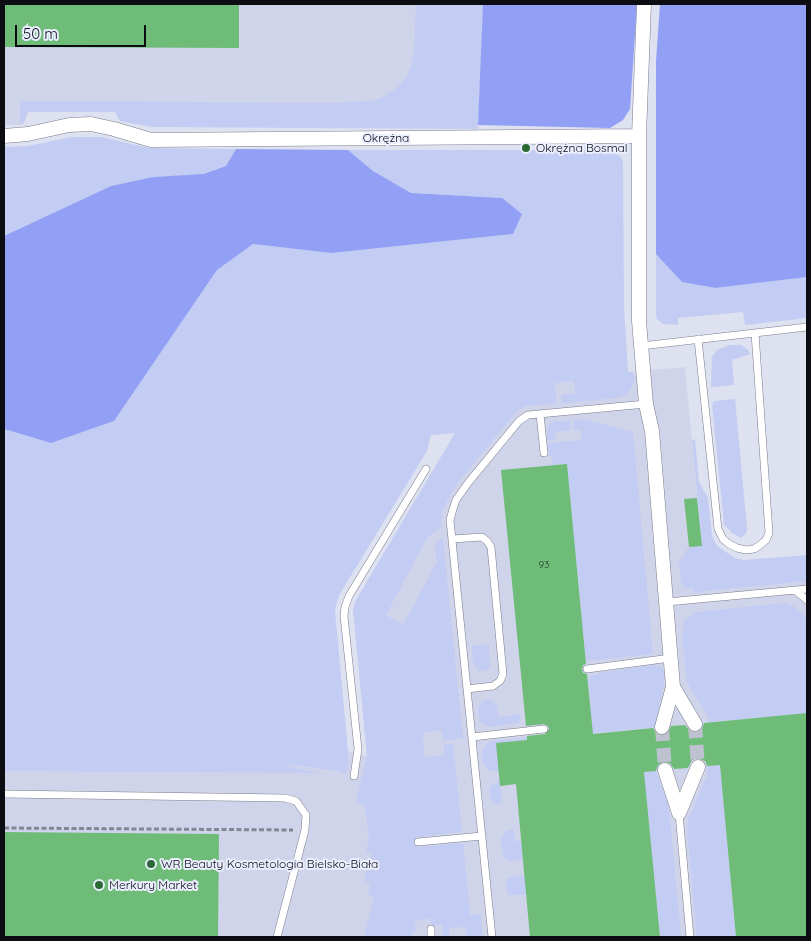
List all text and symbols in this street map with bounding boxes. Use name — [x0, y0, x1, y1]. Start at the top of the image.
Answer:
scale bar — [18, 15, 149, 47]
text: 50 m — [23, 24, 58, 43]
street label: Okrężna — [363, 131, 409, 145]
place label: Okrężna Bosmal — [536, 141, 628, 155]
marker: Okrężna Bosmal — [520, 142, 532, 154]
house number: 93 — [539, 559, 549, 571]
place label: WR Beauty Kosmetologia Bielsko-Biała — [161, 857, 378, 871]
marker: WR Beauty Kosmetologia Bielsko-Biała — [145, 858, 157, 870]
place label: Merkury Market — [109, 878, 197, 892]
marker: Merkury Market — [93, 879, 105, 891]

